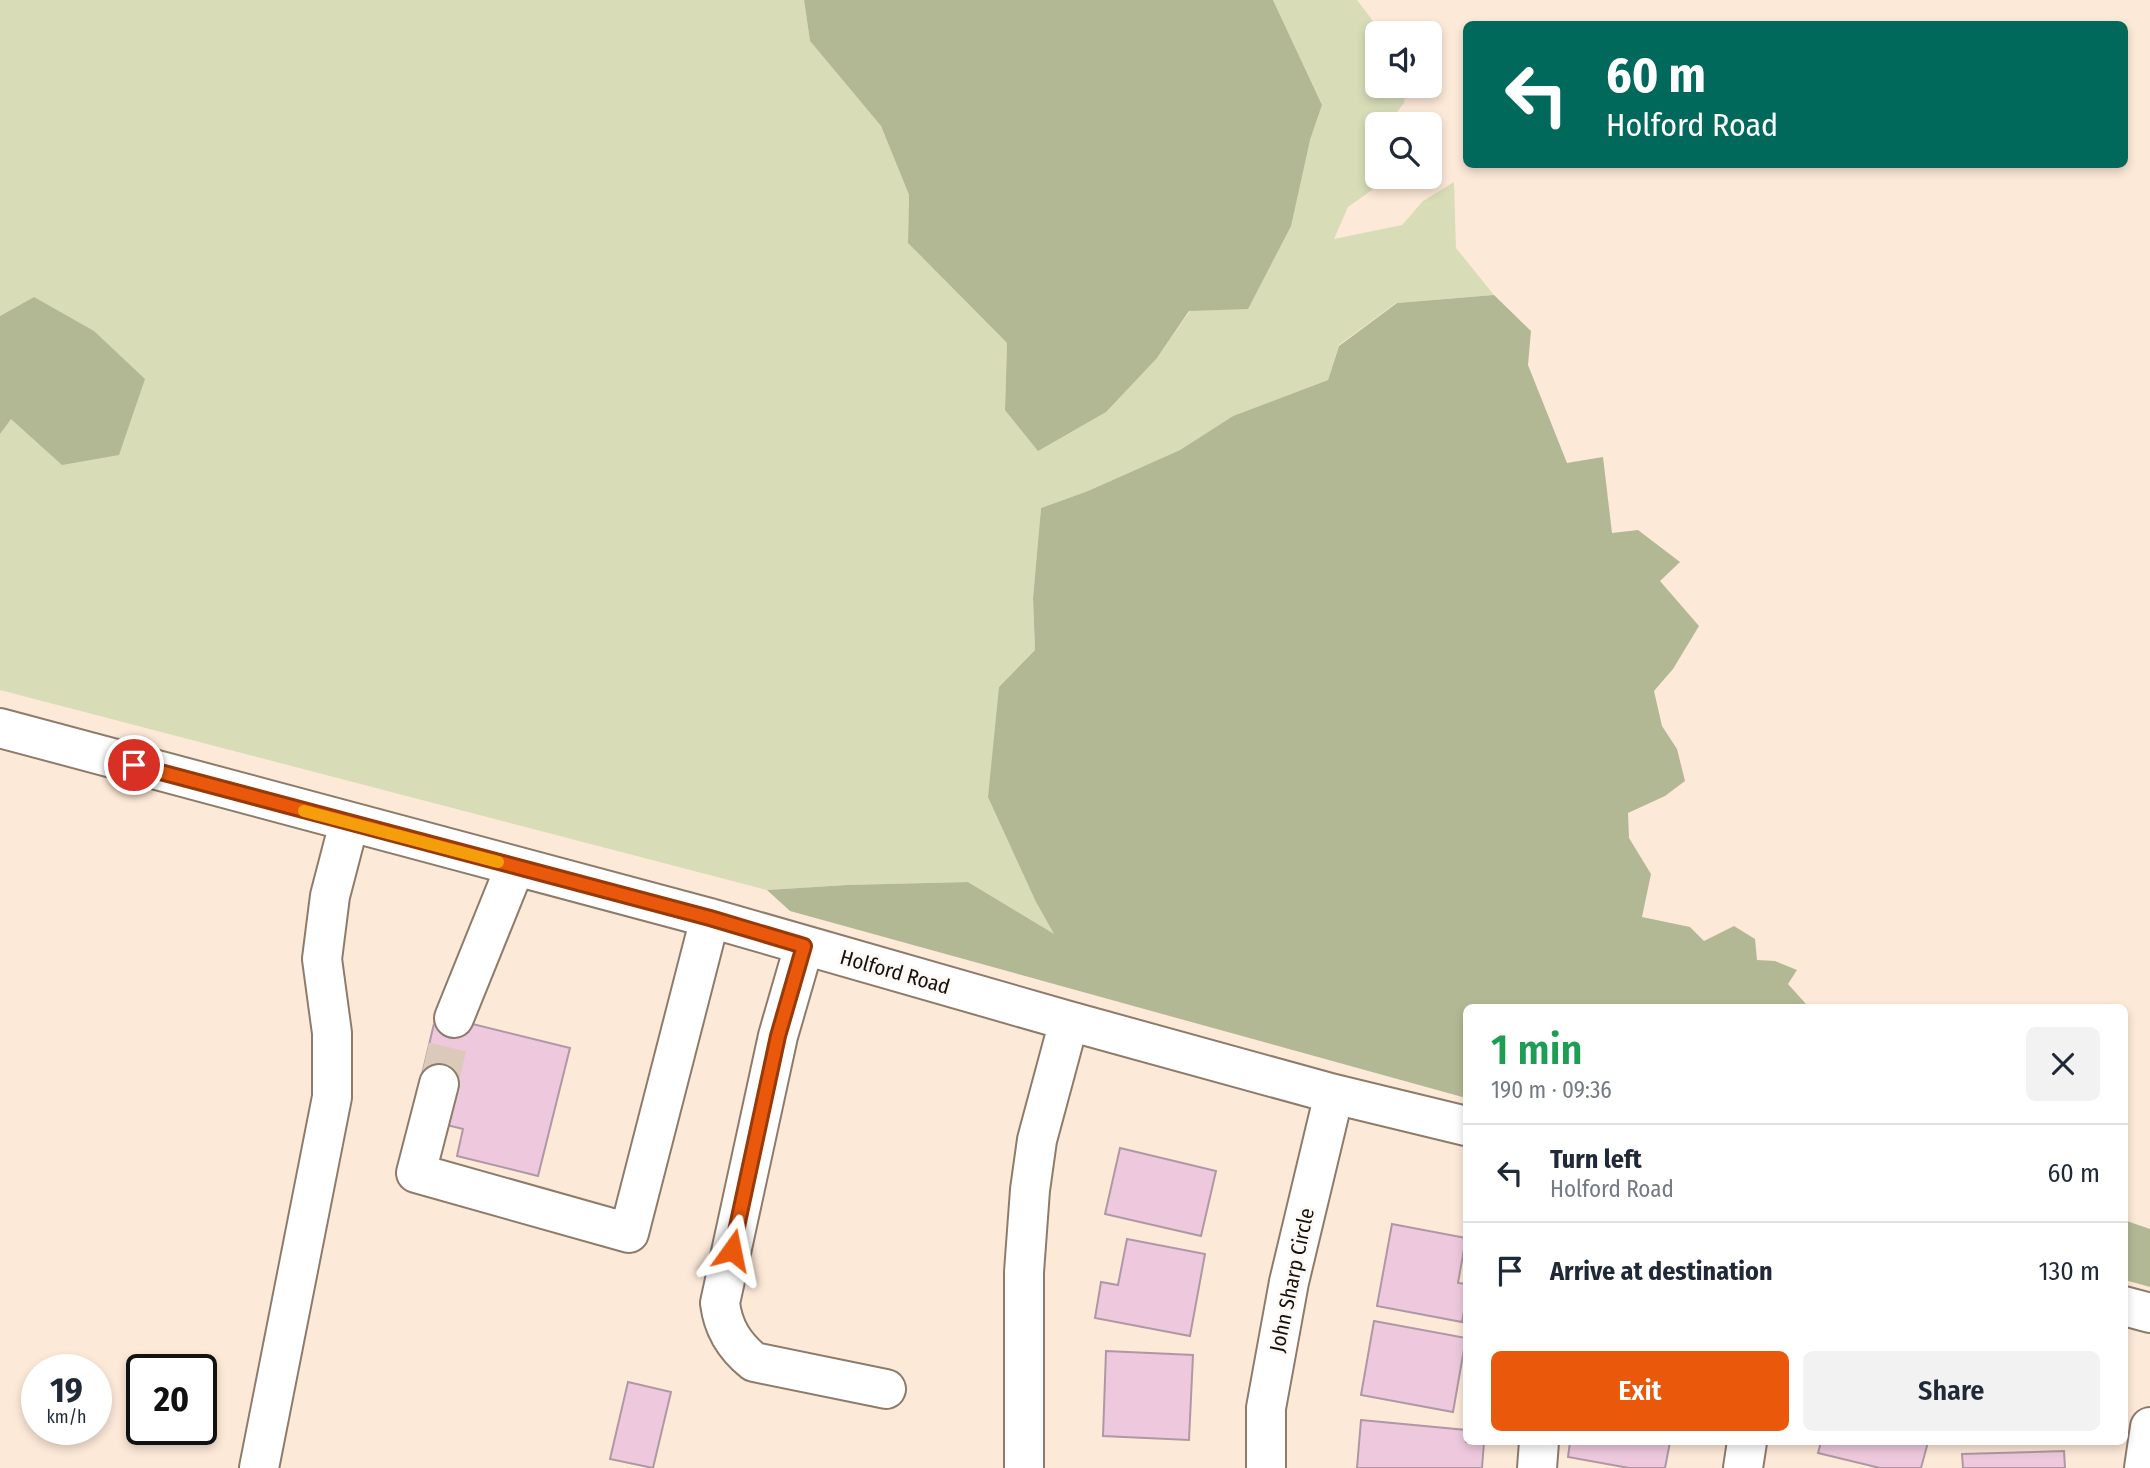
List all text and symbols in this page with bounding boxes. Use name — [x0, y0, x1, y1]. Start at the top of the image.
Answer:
map controls — [1365, 21, 1442, 189]
button: sound — [1365, 21, 1442, 98]
text: 60 m — [1606, 46, 1706, 105]
icon: left — [1491, 49, 1582, 140]
text: Holford Road — [1606, 106, 1778, 144]
button: search — [1365, 112, 1442, 189]
pin — [104, 735, 164, 795]
icon: arrive — [115, 746, 153, 784]
street label: Holford Road — [837, 944, 953, 1000]
text: 1 min — [1491, 1025, 1582, 1075]
button: close — [2026, 1027, 2100, 1101]
text: 190 m · 09:36 — [1491, 1076, 1612, 1104]
text: Turn left — [1550, 1144, 1642, 1175]
icon: left — [1491, 1154, 1529, 1192]
text: 60 m — [2047, 1158, 2100, 1189]
text: Holford Road — [1550, 1175, 1674, 1203]
street label: John Sharp Circle — [1264, 1206, 1320, 1354]
position arrow — [695, 1213, 769, 1287]
icon: arrive — [1491, 1252, 1529, 1290]
text: Arrive at destination — [1550, 1256, 1773, 1287]
text: 130 m — [2038, 1256, 2100, 1287]
button: Exit — [1491, 1351, 1789, 1431]
button: Share — [1803, 1351, 2100, 1431]
speed limit sign: 20 — [126, 1354, 217, 1445]
text: 19 — [50, 1369, 83, 1411]
text: km/h — [46, 1406, 87, 1428]

